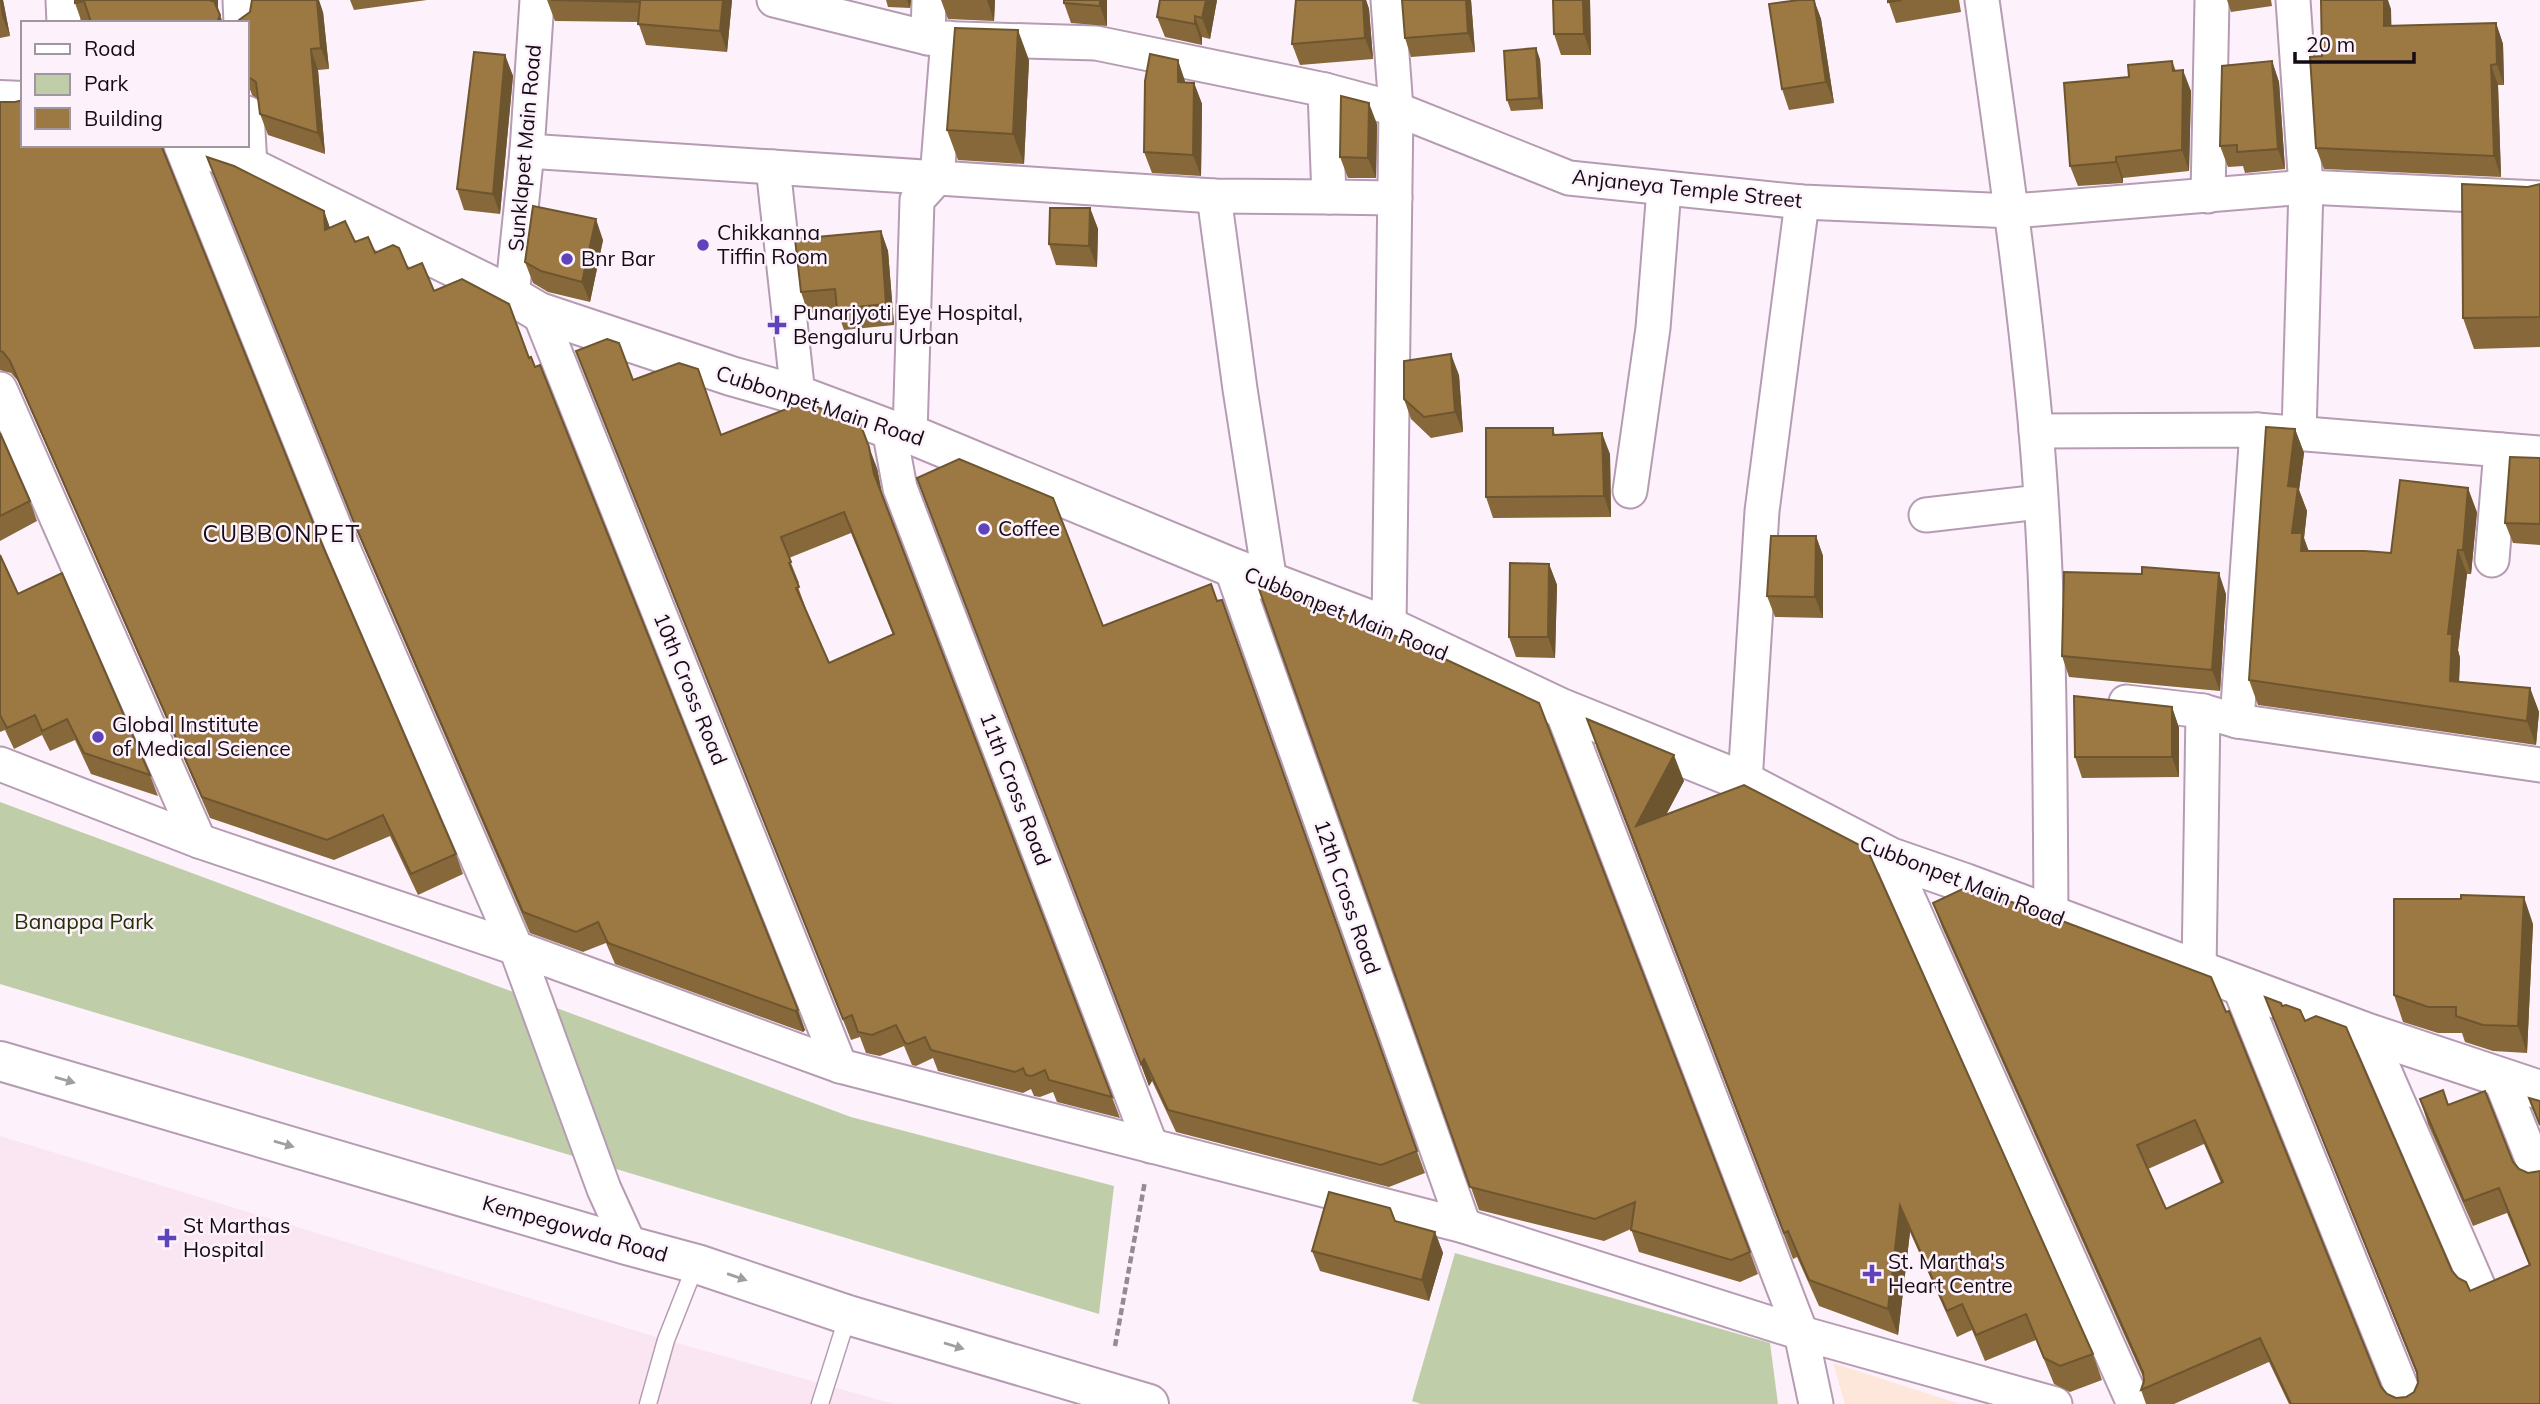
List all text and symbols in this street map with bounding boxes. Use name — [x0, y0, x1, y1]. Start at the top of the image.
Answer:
legend — [21, 21, 248, 147]
scale bar — [2295, 21, 2414, 65]
text: 20 m — [2306, 31, 2355, 57]
text: Road — [84, 35, 135, 61]
street label: Sunklapet Main Road — [502, 43, 546, 252]
text: Park — [84, 70, 128, 96]
text: Building — [84, 105, 163, 131]
street label: Anjaneya Temple Street — [1571, 163, 1804, 213]
place label: Chikkanna Tiffin Room — [717, 219, 828, 269]
marker: Chikkanna Tiffin Room — [695, 237, 711, 253]
place label: Bnr Bar — [581, 245, 656, 271]
marker: Bnr Bar — [559, 251, 575, 267]
place label: Punarjyoti Eye Hospital, Bengaluru Urban — [793, 299, 1023, 349]
marker: Punarjyoti Eye Hospital, Bengaluru Urban — [767, 315, 787, 335]
street label: Cubbonpet Main Road — [713, 359, 928, 451]
place label: Coffee — [998, 515, 1060, 541]
district label: CUBBONPET — [203, 519, 361, 548]
marker: Coffee — [976, 521, 992, 537]
street label: Cubbonpet Main Road — [1241, 560, 1452, 666]
street label: 10th Cross Road — [649, 609, 733, 769]
street label: 11th Cross Road — [975, 708, 1057, 869]
place label: Global Institute of Medical Science — [112, 711, 291, 761]
marker: Global Institute of Medical Science — [90, 729, 106, 745]
street label: 12th Cross Road — [1309, 816, 1387, 977]
street label: Cubbonpet Main Road — [1856, 829, 2069, 931]
park label: Banappa Park — [14, 908, 154, 934]
one-way arrow — [55, 1075, 76, 1085]
one-way arrow — [273, 1140, 294, 1150]
street label: Kempegowda Road — [480, 1189, 671, 1267]
place label: St Marthas Hospital — [183, 1212, 290, 1262]
marker: St Marthas Hospital — [157, 1228, 177, 1248]
place label: St. Martha's Heart Centre — [1888, 1248, 2013, 1298]
marker: St. Martha's Heart Centre — [1862, 1264, 1882, 1284]
one-way arrow — [727, 1272, 748, 1283]
one-way arrow — [944, 1342, 965, 1352]

